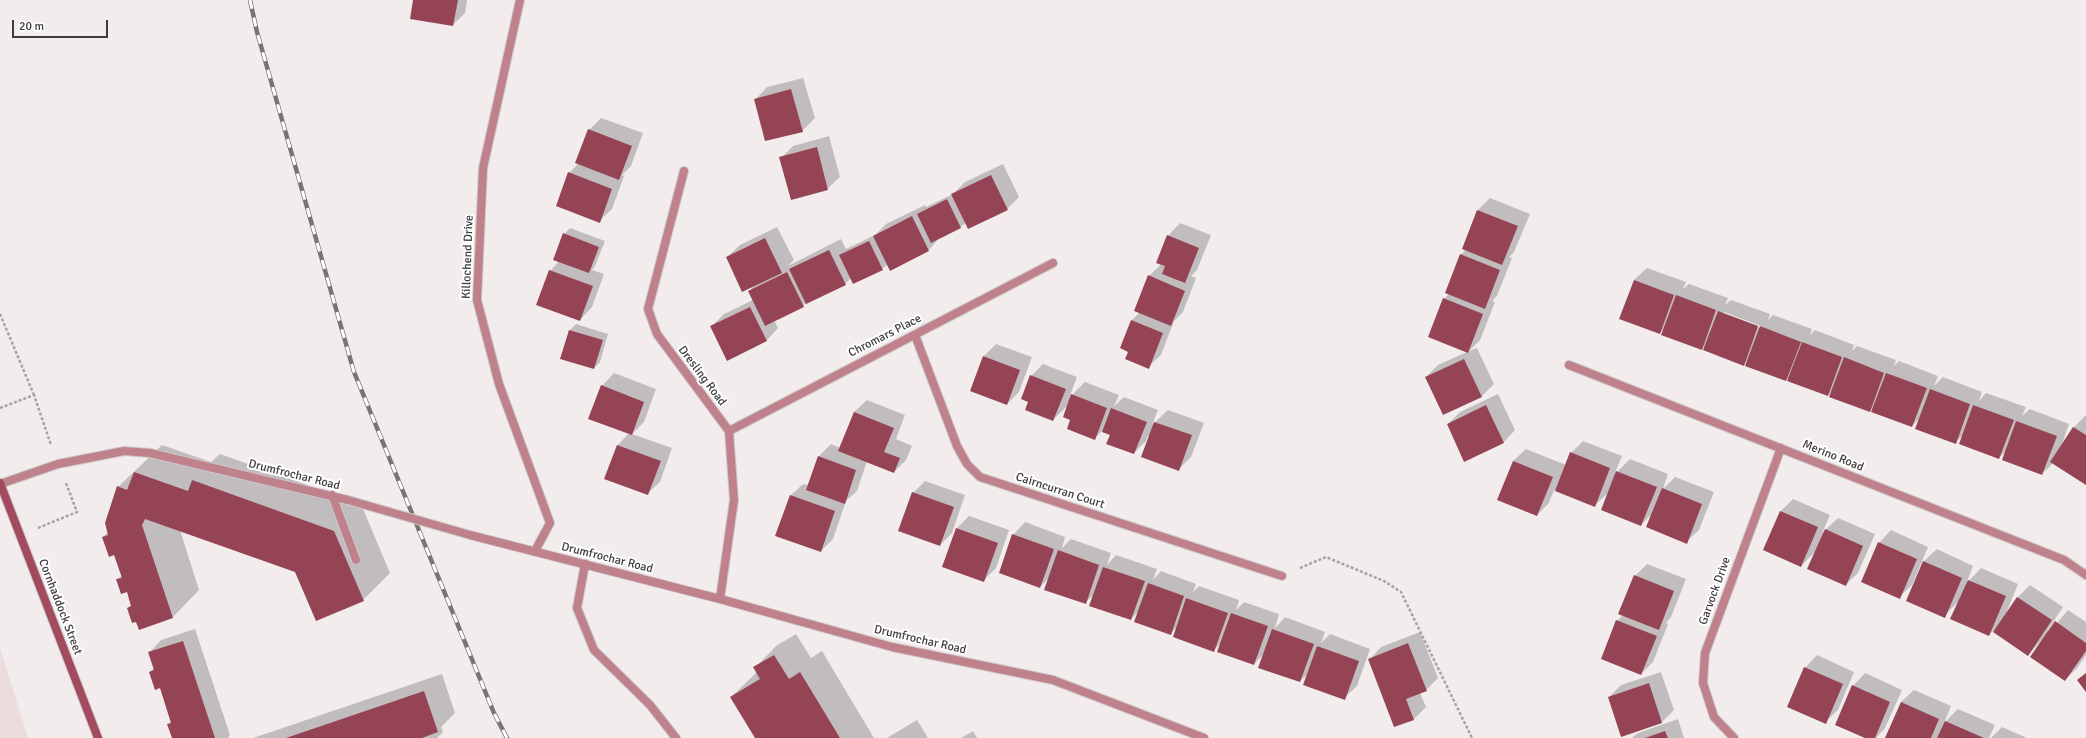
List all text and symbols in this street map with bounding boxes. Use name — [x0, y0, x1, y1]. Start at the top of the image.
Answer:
scale bar — [14, 12, 110, 38]
text: 20 m — [19, 19, 44, 34]
street label: Killochend Drive — [459, 215, 477, 299]
street label: Chromars Place — [846, 311, 924, 361]
street label: Dresling Road — [675, 343, 729, 409]
street label: Merino Road — [1800, 437, 1866, 475]
street label: Drumfrochar Road — [247, 457, 341, 493]
street label: Cairncurran Court — [1014, 470, 1106, 512]
street label: Drumfrochar Road — [560, 540, 654, 576]
street label: Garvock Drive — [1696, 555, 1734, 627]
street label: Cornhaddock Street — [35, 557, 85, 657]
street label: Drumfrochar Road — [873, 622, 967, 658]

